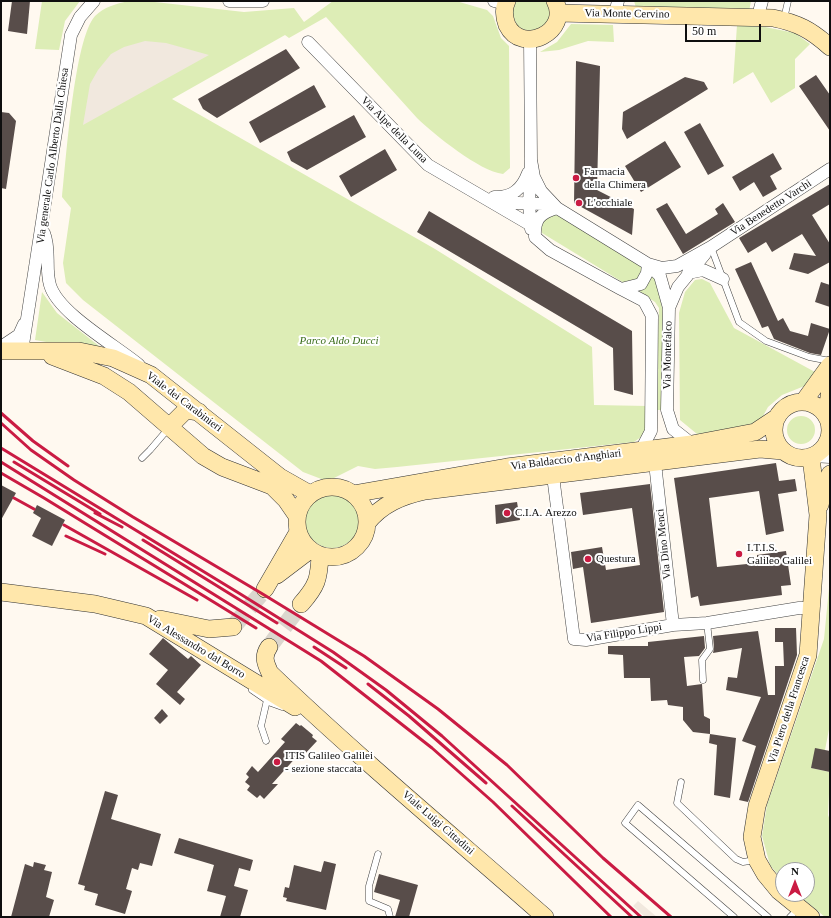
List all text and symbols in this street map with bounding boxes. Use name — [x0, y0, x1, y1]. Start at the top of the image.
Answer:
street label: Via Monte Cervino — [584, 7, 670, 21]
scale bar — [687, 16, 763, 42]
text: 50 m — [692, 24, 716, 38]
street label: Via generale Carlo Alberto Dalla Chiesa — [34, 67, 72, 245]
street label: Via Alpe della Luna — [358, 94, 430, 166]
place label: Farmacia della Chimera — [584, 165, 646, 191]
marker: Farmacia della Chimera — [571, 173, 581, 183]
street label: Via Benedetto Varchi — [728, 177, 814, 239]
place label: L'occhiale — [587, 196, 632, 210]
marker: L'occhiale — [574, 198, 584, 208]
street label: Via Montefalco — [661, 321, 675, 389]
park label: Parco Aldo Ducci — [299, 334, 379, 348]
street label: Viale dei Carabinieri — [143, 369, 225, 435]
street label: Via Baldaccio d'Anghiari — [510, 447, 622, 473]
place label: C.I.A. Arezzo — [515, 506, 577, 520]
marker: C.I.A. Arezzo — [502, 508, 512, 518]
street label: Via Dino Menci — [654, 508, 674, 580]
place label: I.T.I.S. Galileo Galilei — [747, 541, 812, 567]
marker: I.T.I.S. Galileo Galilei — [734, 549, 744, 559]
place label: Questura — [596, 552, 636, 566]
marker: Questura — [583, 554, 593, 564]
street label: Via Alessandro dal Borro — [145, 612, 247, 682]
street label: Via Filippo Lippi — [585, 621, 663, 645]
street label: Via Piero della Francesca — [765, 655, 813, 765]
place label: ITIS Galileo Galilei - sezione staccata — [285, 749, 373, 775]
marker: ITIS Galileo Galilei - sezione staccata — [272, 757, 282, 767]
street label: Viale Luigi Cittadini — [399, 788, 477, 858]
north arrow — [775, 862, 815, 902]
text: N — [791, 865, 799, 877]

